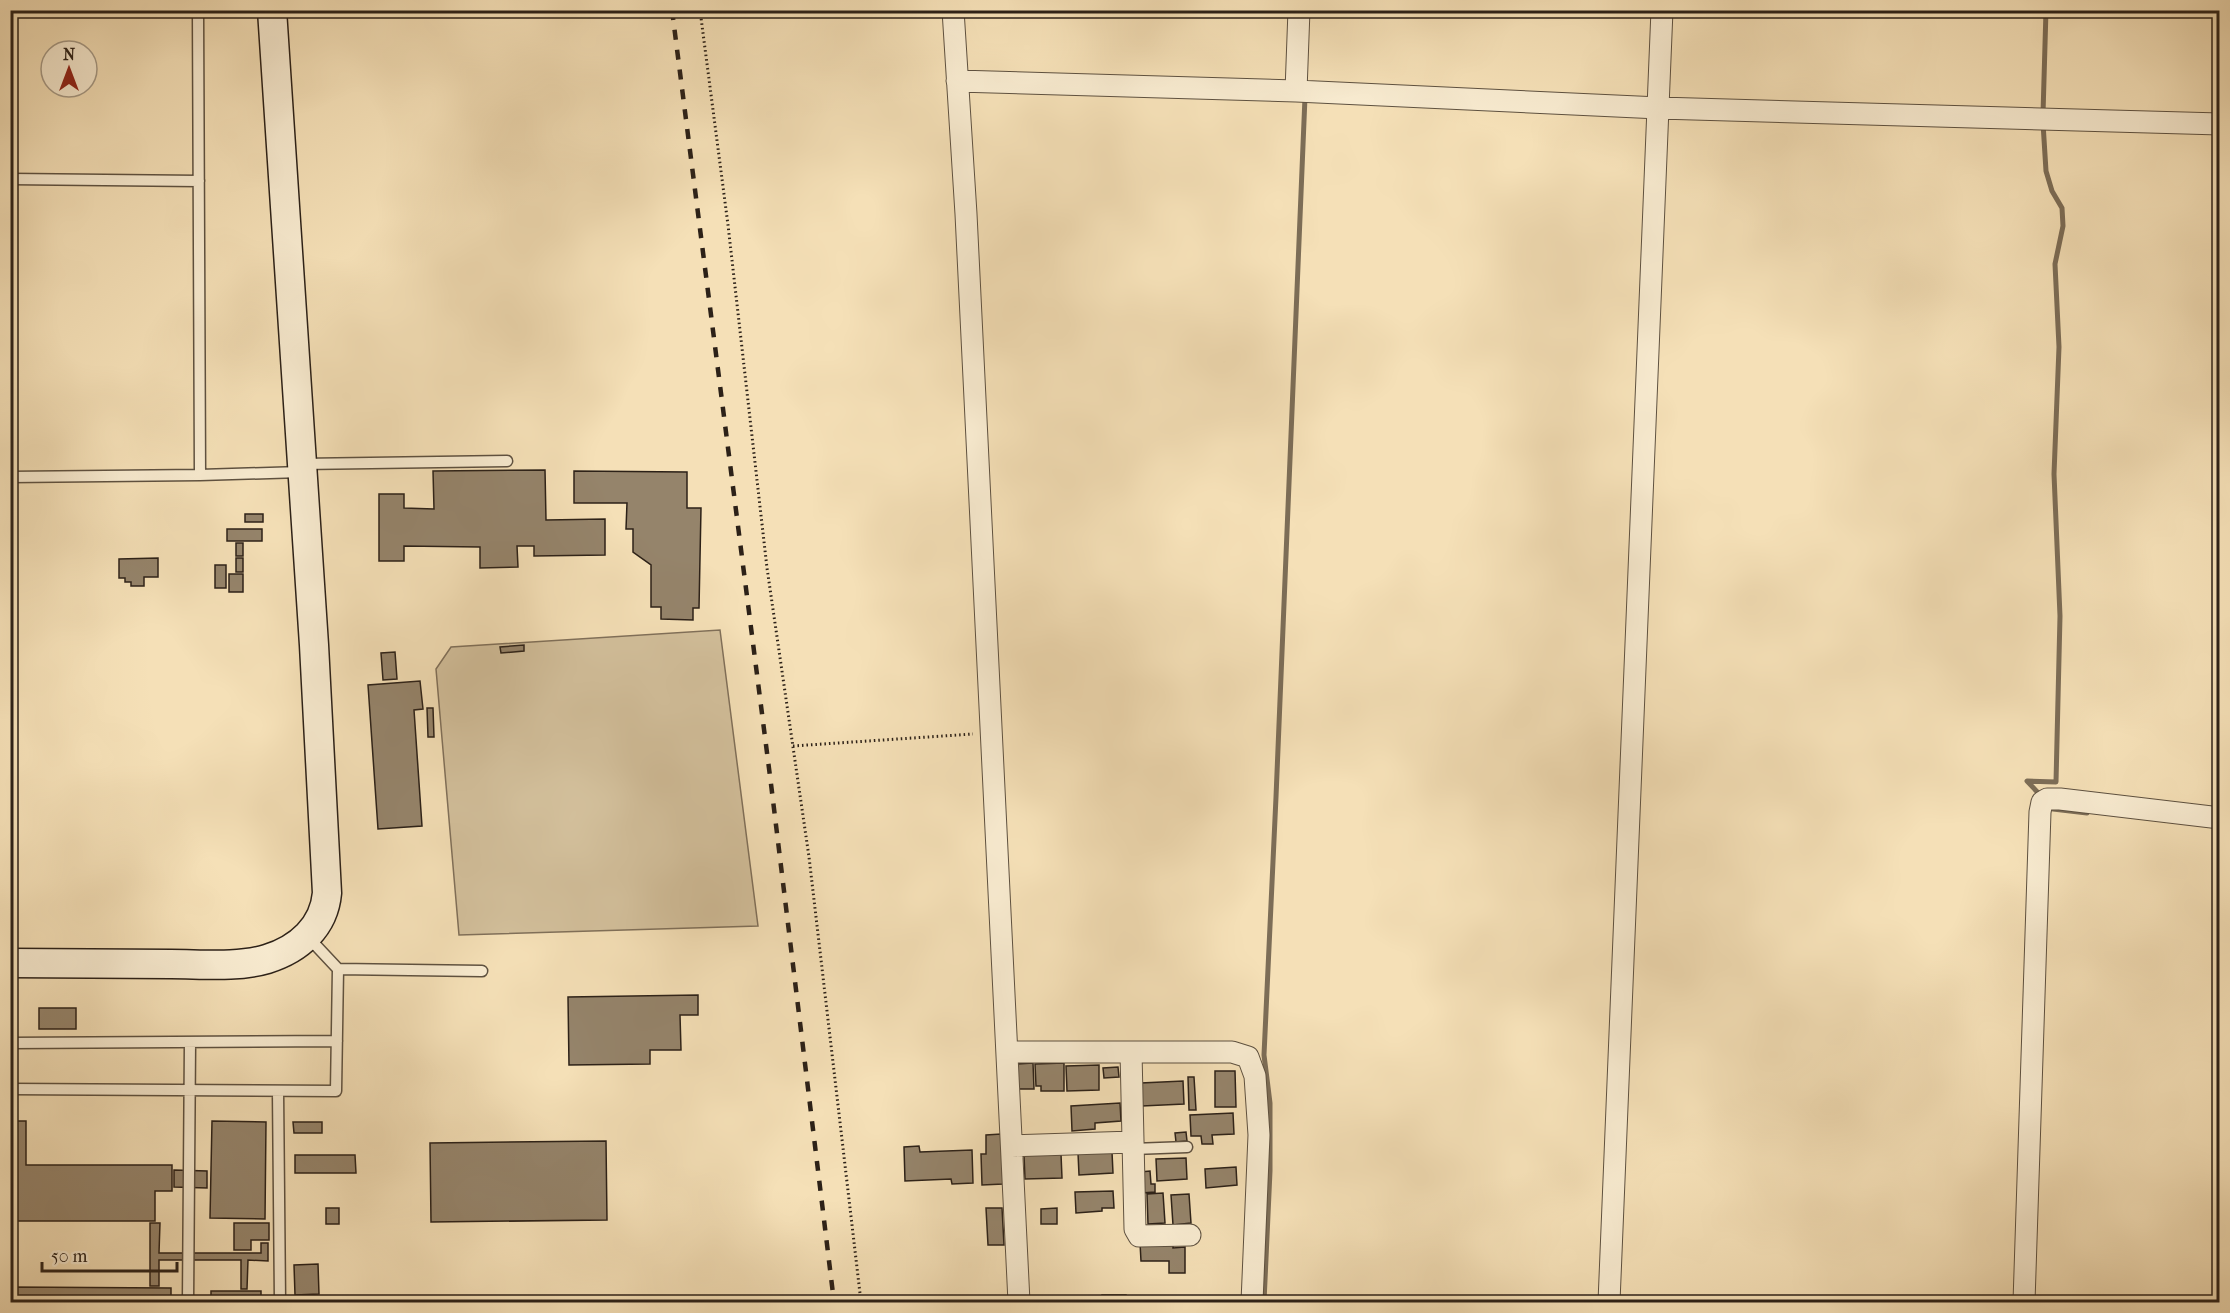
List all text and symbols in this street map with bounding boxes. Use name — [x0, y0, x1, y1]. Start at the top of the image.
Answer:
north arrow — [39, 39, 99, 99]
text: N — [63, 45, 76, 64]
scale bar — [42, 1235, 177, 1273]
text: 50 m — [51, 1246, 88, 1267]

